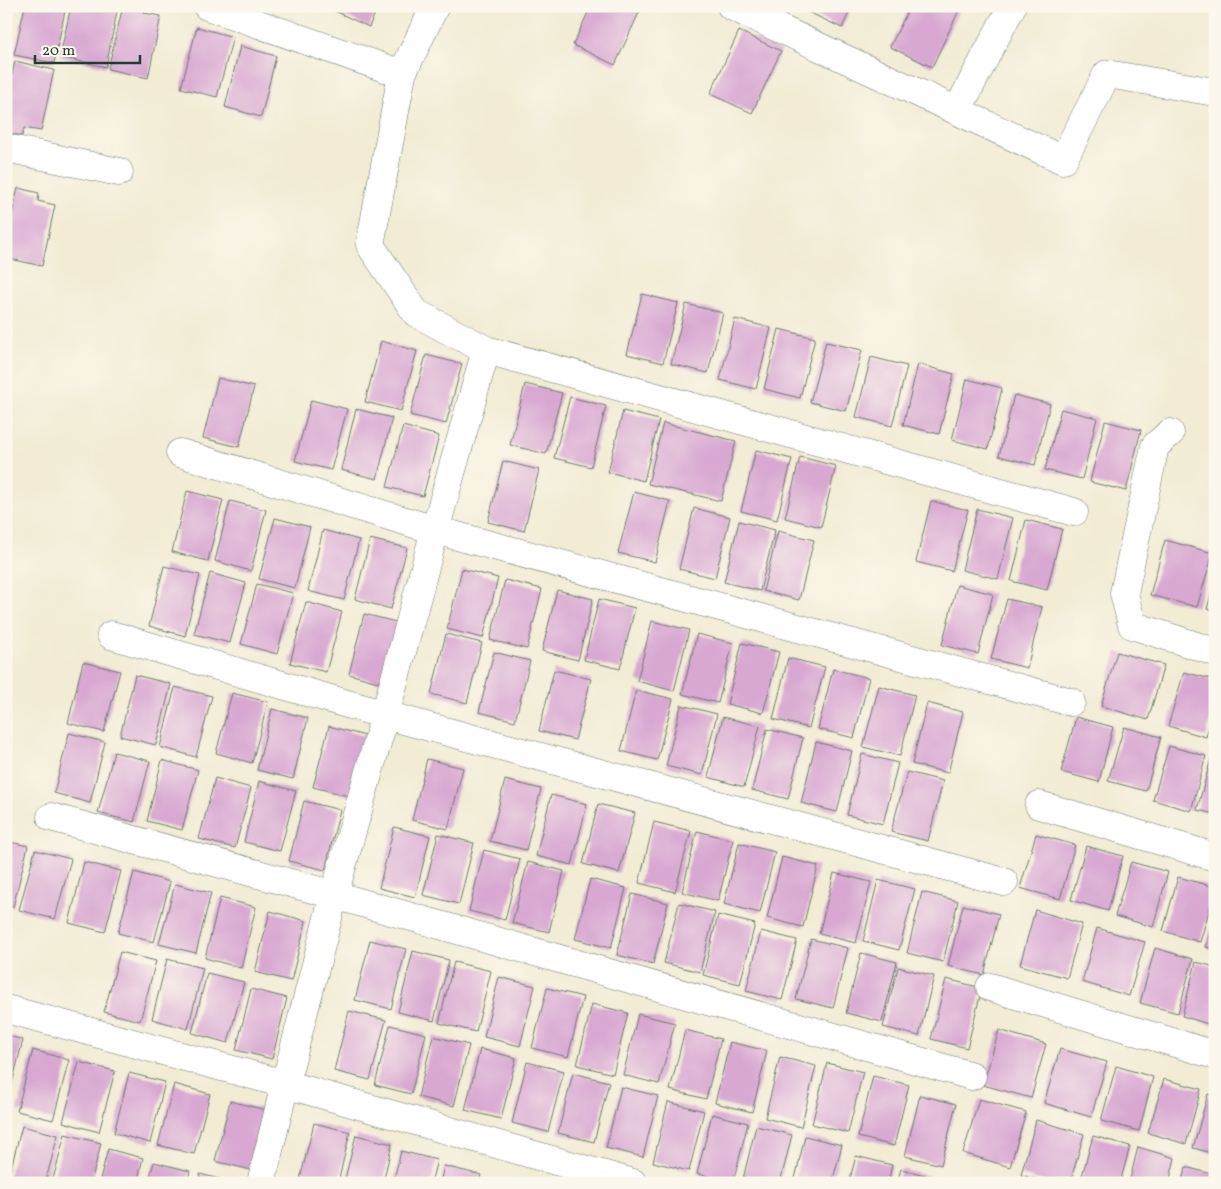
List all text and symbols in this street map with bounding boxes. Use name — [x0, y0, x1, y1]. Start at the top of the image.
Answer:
scale bar — [35, 32, 140, 64]
text: 20 m — [42, 41, 75, 62]

